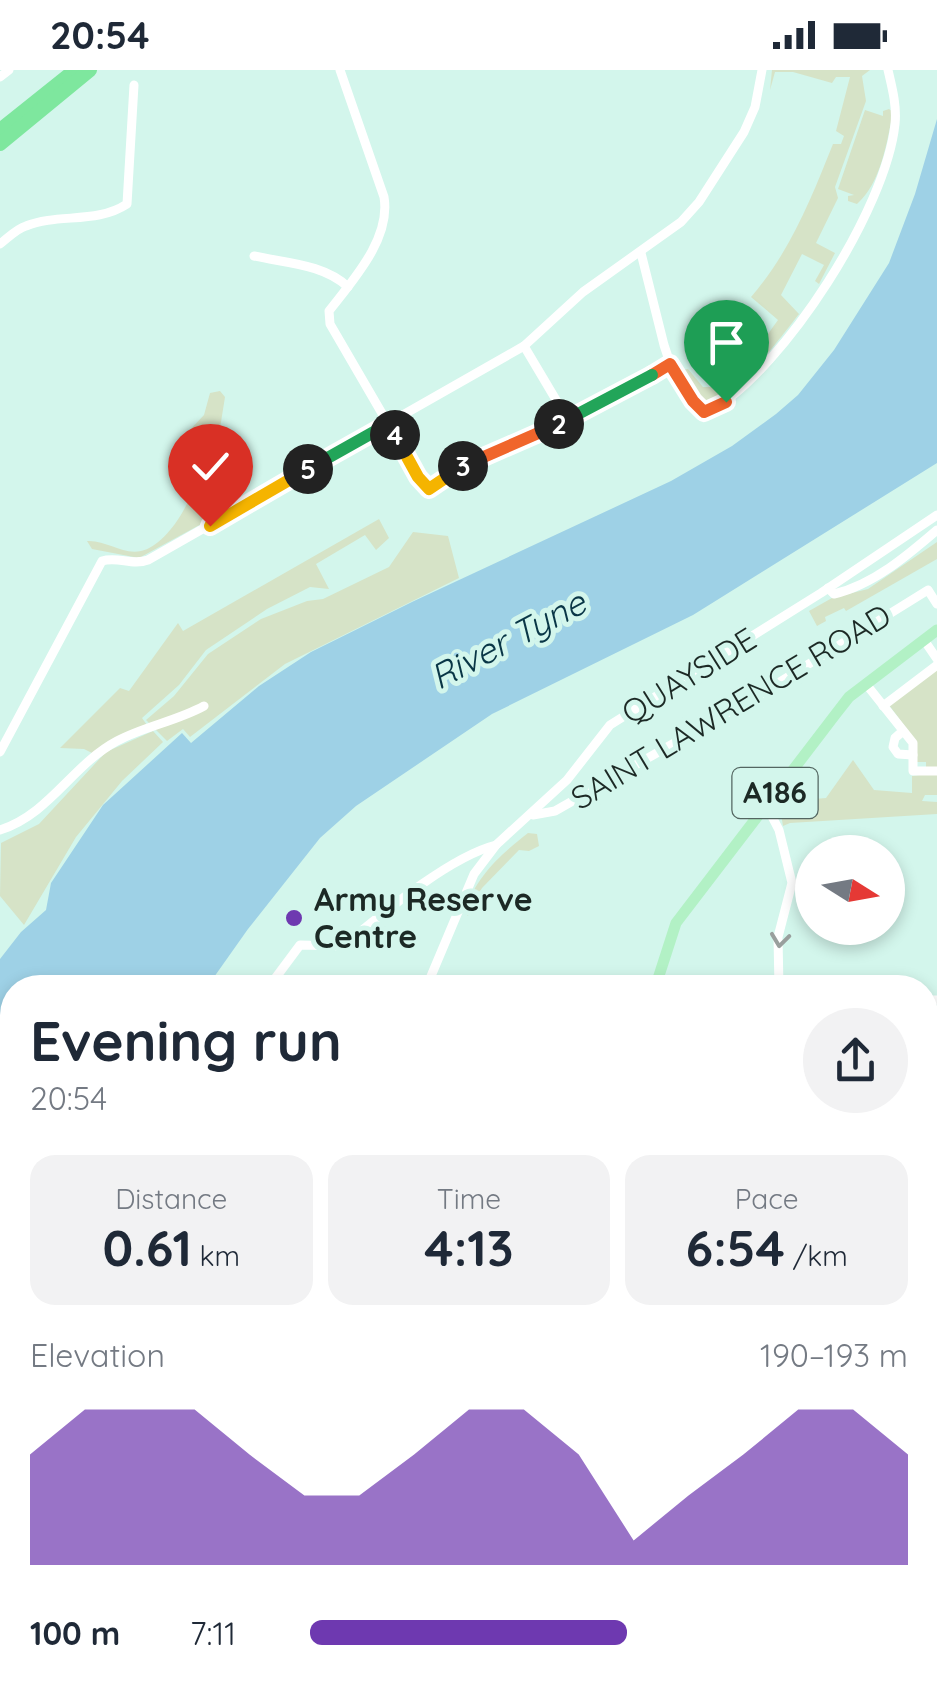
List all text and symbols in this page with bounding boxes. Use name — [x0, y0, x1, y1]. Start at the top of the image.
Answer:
text: 20:54 — [50, 11, 150, 59]
pin — [684, 300, 769, 403]
icon: arrive — [699, 315, 754, 370]
pin: 2 — [534, 399, 584, 449]
text: 2 — [551, 406, 567, 441]
pin: 4 — [370, 410, 420, 460]
text: 4 — [387, 417, 403, 452]
pin — [168, 424, 253, 527]
icon: check — [183, 439, 238, 494]
pin: 3 — [438, 441, 488, 491]
pin: 5 — [283, 444, 333, 494]
text: 3 — [455, 448, 471, 483]
text: 5 — [300, 451, 316, 486]
water label: River Tyne — [422, 579, 594, 698]
street label: SAINT LAWRENCE ROAD — [563, 595, 898, 818]
street label: QUAYSIDE — [614, 618, 763, 732]
road number: A186 — [732, 768, 818, 818]
north arrow — [795, 835, 905, 945]
map controls — [795, 835, 905, 945]
place label: Army Reserve Centre — [314, 879, 533, 956]
marker: Army Reserve Centre — [283, 907, 305, 929]
one-way arrow — [770, 932, 791, 948]
text: Evening run — [30, 1006, 342, 1075]
button: share — [803, 1008, 908, 1113]
text: 20:54 — [30, 1078, 107, 1118]
text: Distance — [115, 1181, 227, 1216]
text: Time — [437, 1181, 501, 1216]
text: Pace — [735, 1181, 799, 1216]
text: 0.61 — [103, 1216, 192, 1279]
text: 4:13 — [424, 1216, 514, 1279]
text: 6:54 — [686, 1216, 785, 1279]
text: km — [192, 1238, 240, 1273]
text: /km — [785, 1238, 848, 1273]
text: Elevation — [30, 1335, 165, 1375]
text: 190–193 m — [760, 1335, 908, 1375]
text: 100 m — [30, 1613, 120, 1653]
text: 7:11 — [190, 1613, 236, 1653]

